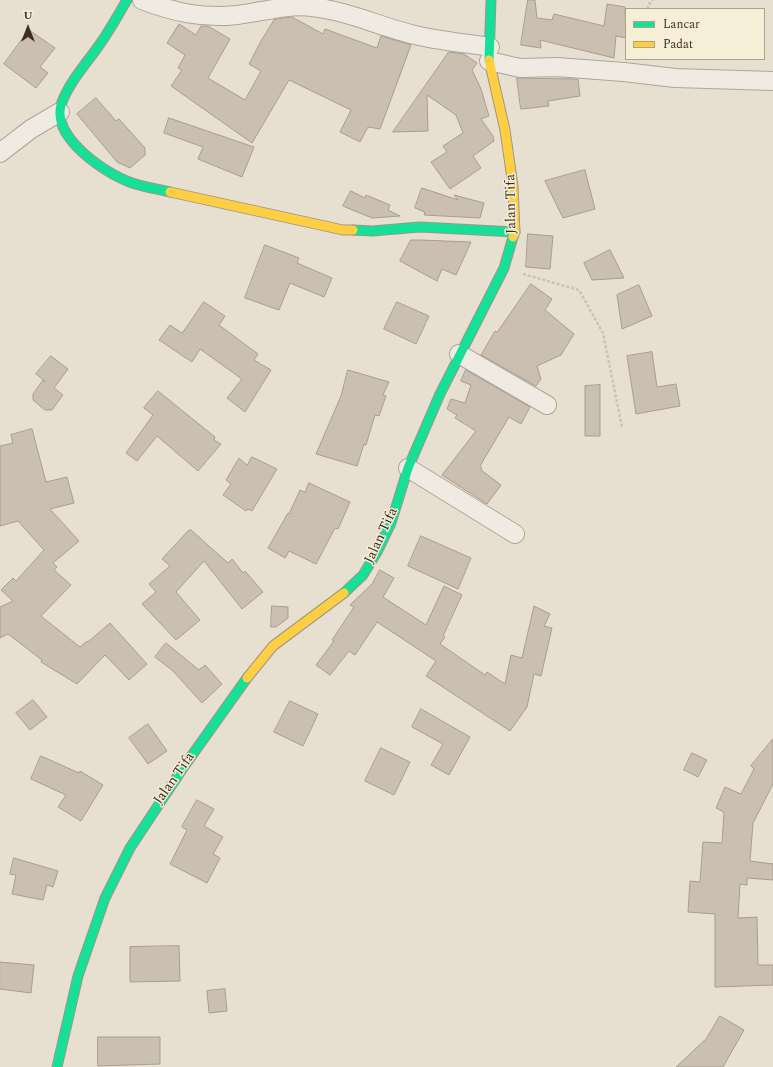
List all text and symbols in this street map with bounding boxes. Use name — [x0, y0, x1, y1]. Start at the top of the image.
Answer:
text: U — [23, 7, 33, 24]
north arrow — [8, 8, 48, 48]
legend — [625, 8, 765, 60]
text: Lancar — [663, 15, 700, 34]
text: Padat — [663, 35, 693, 54]
street label: Jalan Tifa — [503, 174, 521, 234]
street label: Jalan Tifa — [362, 505, 402, 567]
street label: Jalan Tifa — [151, 750, 199, 808]

